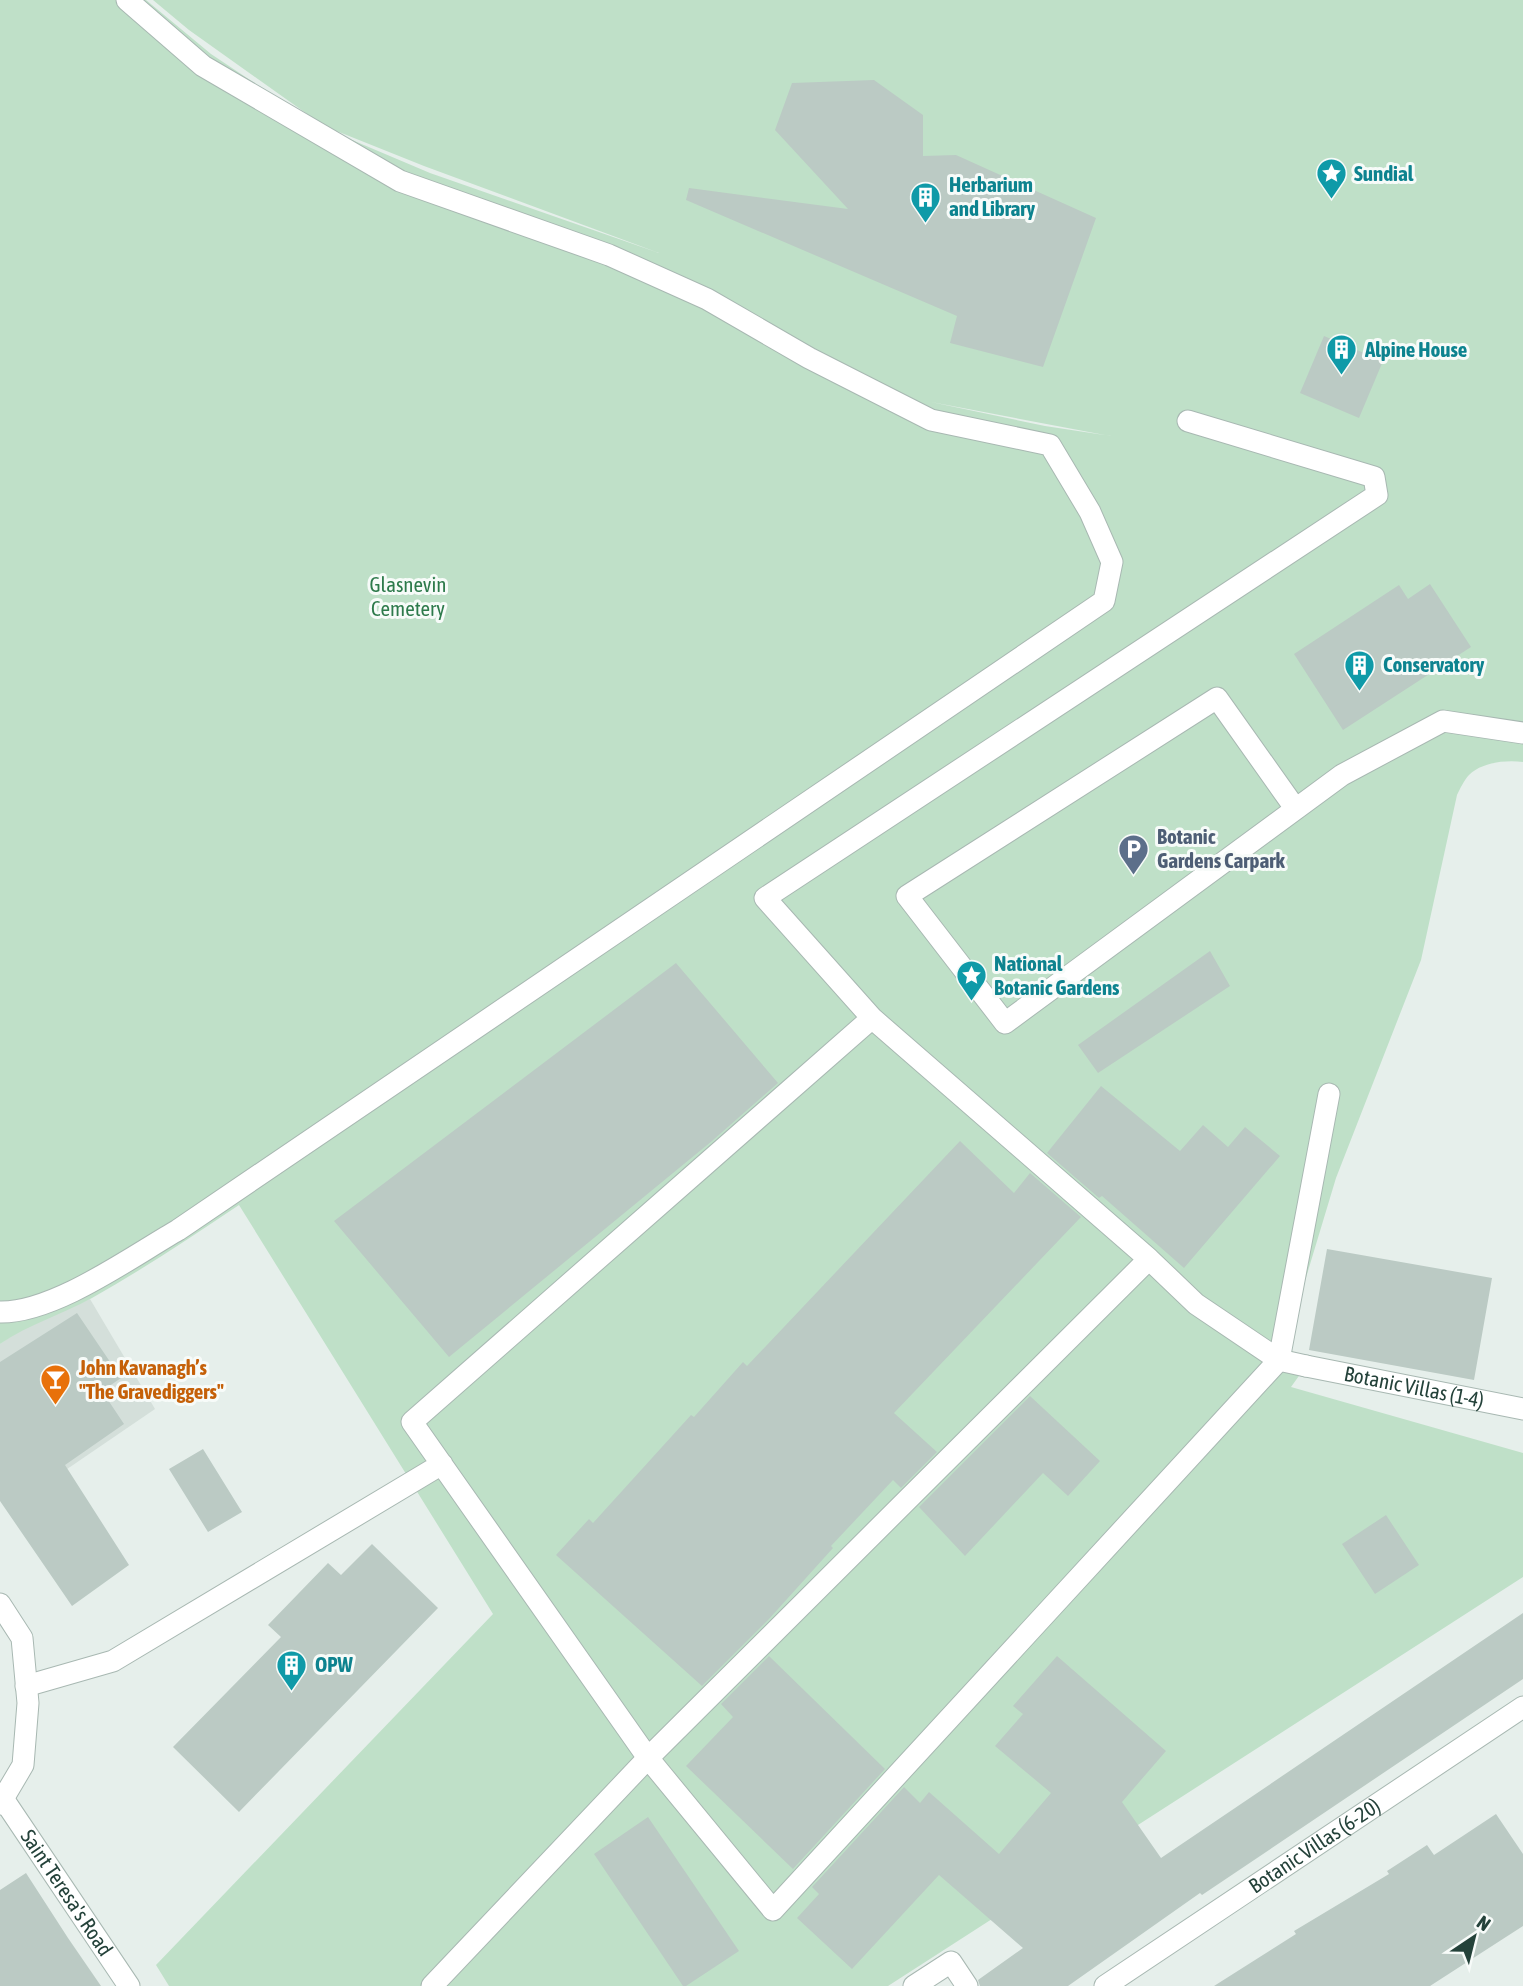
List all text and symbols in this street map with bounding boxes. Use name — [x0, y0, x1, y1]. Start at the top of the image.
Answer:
place icon: Sundial — [1314, 157, 1348, 201]
place label: Sundial — [1354, 161, 1414, 185]
place label: Herbarium and Library — [949, 172, 1035, 220]
building icon: Herbarium and Library — [909, 180, 943, 224]
building icon: Alpine House — [1325, 333, 1359, 377]
place label: Alpine House — [1364, 337, 1467, 361]
park label: Glasnevin Cemetery — [369, 572, 447, 620]
building icon: Conservatory — [1343, 648, 1377, 692]
place label: Conservatory — [1383, 652, 1485, 676]
place label: Botanic Gardens Carpark — [1157, 824, 1285, 872]
parking icon: Botanic Gardens Carpark — [1117, 832, 1151, 876]
place label: National Botanic Gardens — [994, 951, 1120, 999]
place icon: National Botanic Gardens — [954, 959, 988, 1003]
place label: John Kavanagh’s "The Gravediggers" — [78, 1355, 224, 1403]
street label: Botanic Villas (1-4) — [1342, 1361, 1486, 1412]
bar icon: John Kavanagh’s "The Gravediggers" — [39, 1363, 73, 1407]
building icon: OPW — [275, 1648, 309, 1692]
place label: OPW — [315, 1652, 354, 1676]
street label: Botanic Villas (6-20) — [1244, 1793, 1384, 1898]
street label: Saint Teresa's Road — [16, 1825, 118, 1960]
north arrow — [1439, 1902, 1509, 1972]
text: N — [1473, 1911, 1495, 1935]

